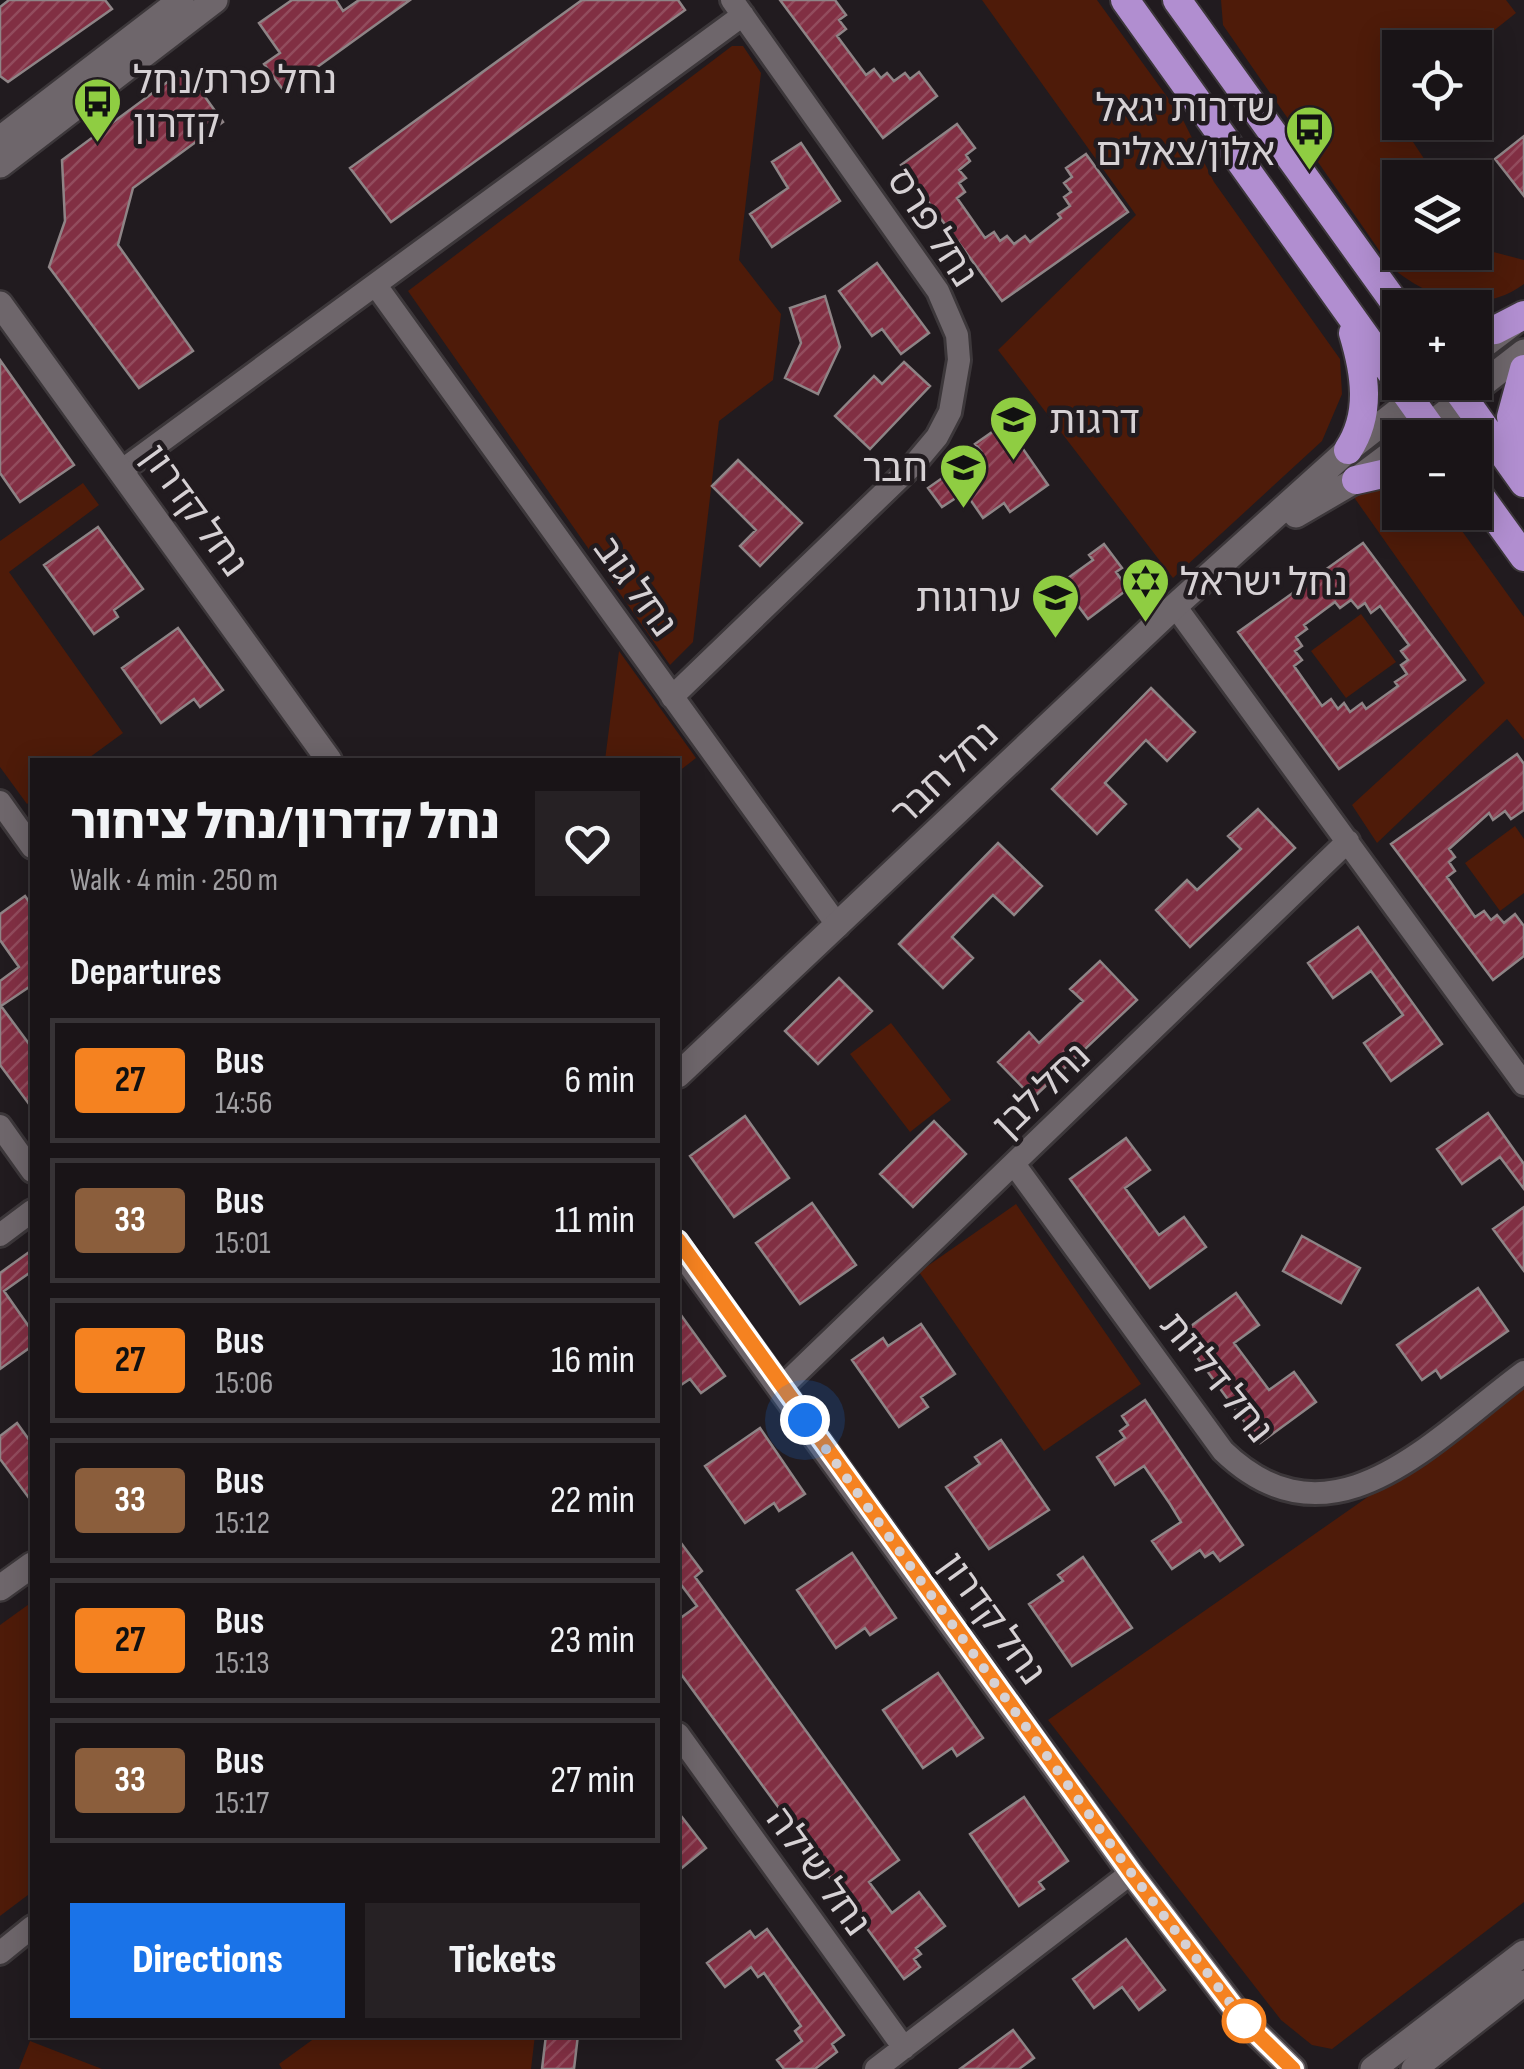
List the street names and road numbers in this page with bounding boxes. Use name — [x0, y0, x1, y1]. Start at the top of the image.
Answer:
street label: נחל פרס — [877, 160, 987, 295]
street label: נחל קדרון — [131, 436, 257, 586]
street label: נחל גוב — [583, 528, 686, 646]
street label: נחל חבר — [882, 712, 1008, 836]
street label: נחל לבן — [984, 1034, 1100, 1148]
street label: נחל דליות — [1150, 1304, 1282, 1452]
street label: נחל קדרון — [929, 1544, 1055, 1694]
street label: נחל שילה — [756, 1799, 880, 1945]

